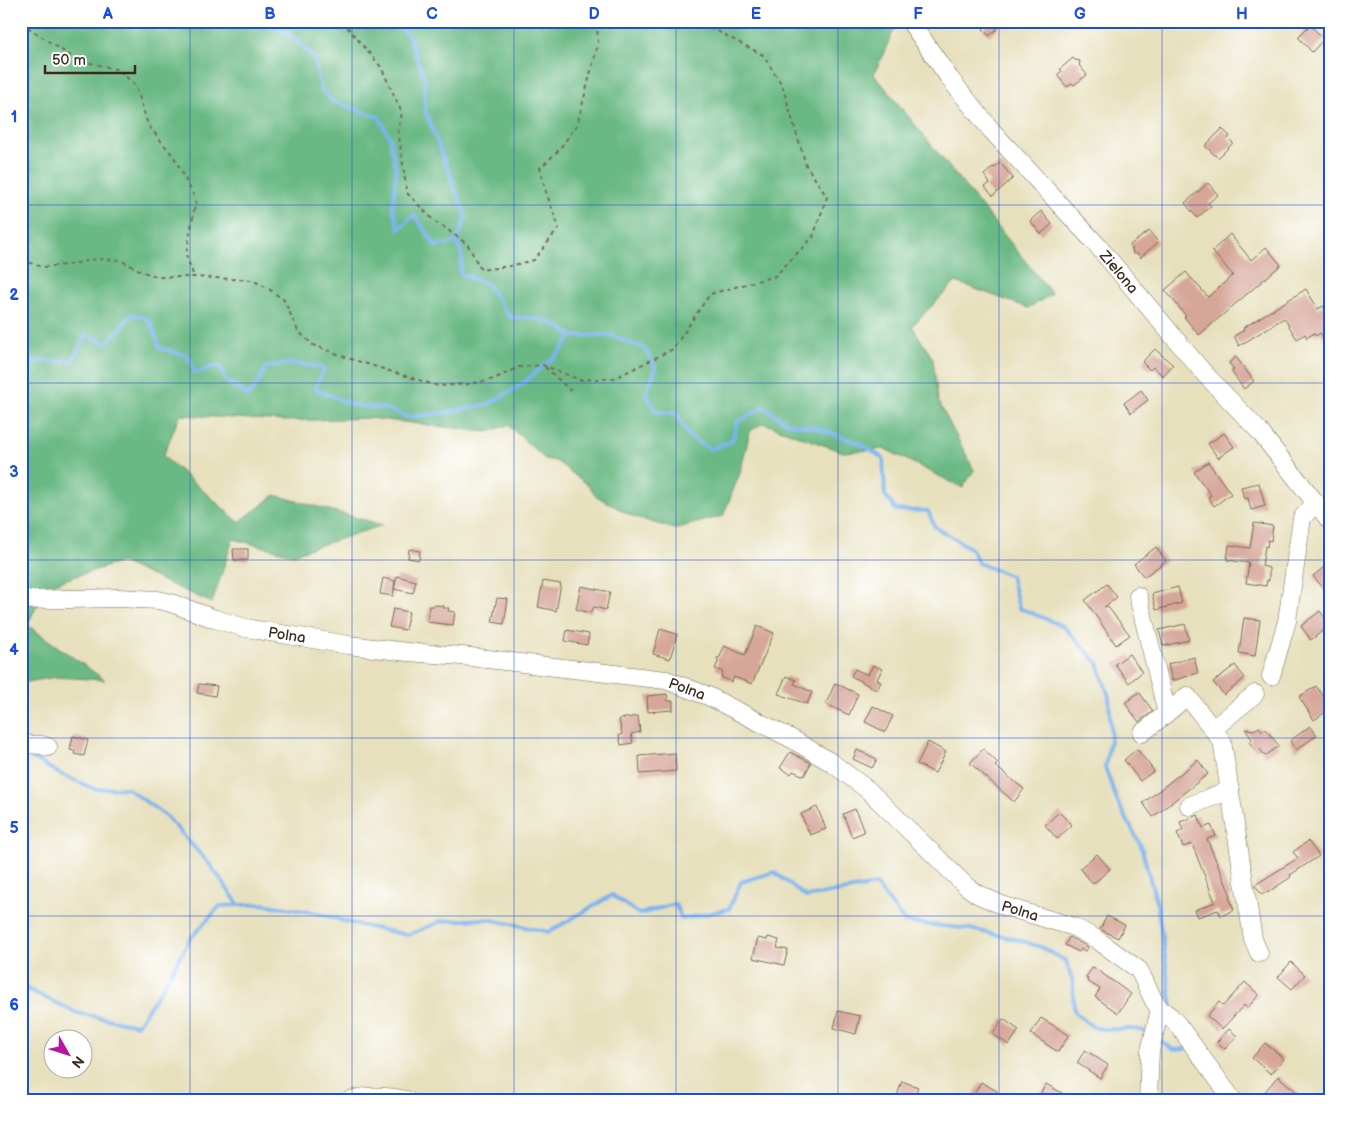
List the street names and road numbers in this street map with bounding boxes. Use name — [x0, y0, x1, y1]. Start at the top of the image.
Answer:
street label: Zielona — [1095, 246, 1142, 298]
street label: Polna — [267, 623, 307, 648]
street label: Polna — [666, 674, 708, 705]
street label: Polna — [999, 897, 1041, 926]

